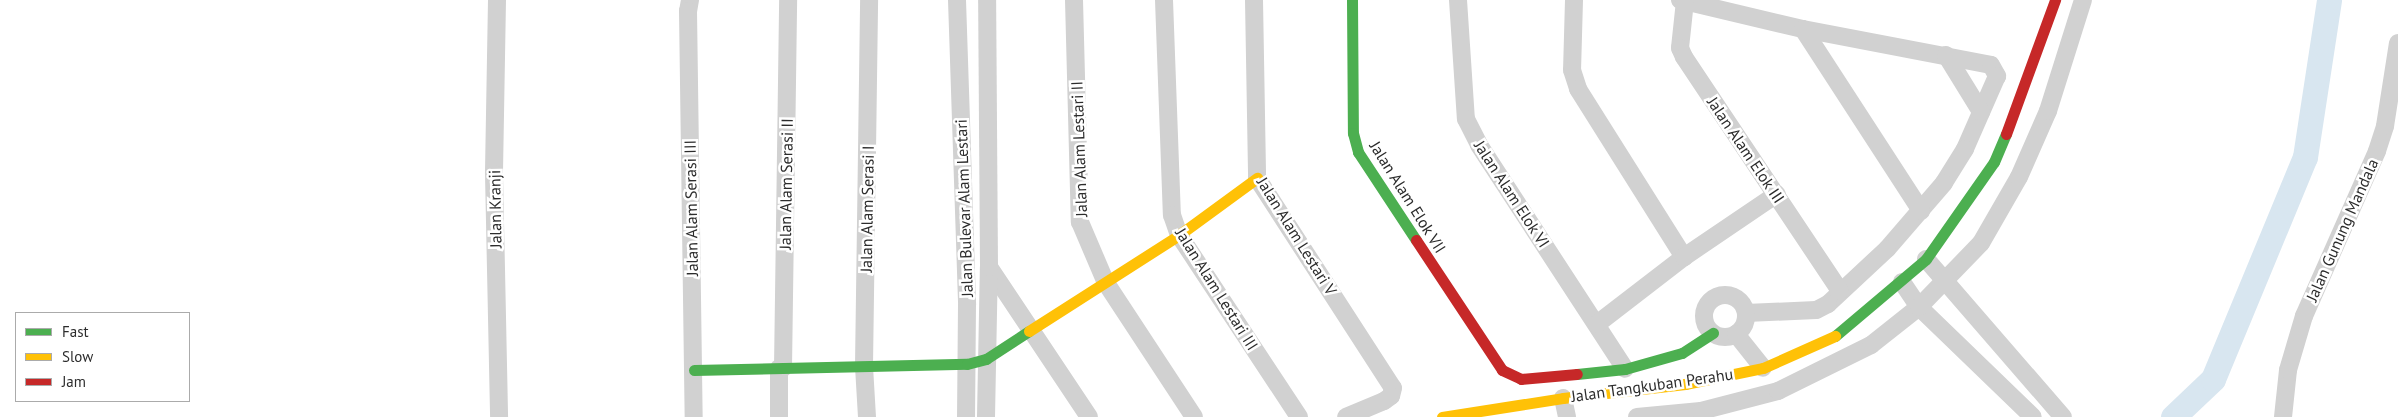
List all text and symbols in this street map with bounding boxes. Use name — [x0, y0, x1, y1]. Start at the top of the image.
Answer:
street label: Jalan Alam Lestari II — [1067, 81, 1091, 217]
street label: Jalan Alam Elok III — [1703, 93, 1789, 207]
street label: Jalan Alam Serasi II — [775, 118, 797, 250]
street label: Jalan Bulevar Alam Lestari — [951, 118, 977, 298]
street label: Jalan Alam Elok VI — [1470, 136, 1554, 252]
street label: Jalan Alam Elok VII — [1366, 137, 1450, 257]
street label: Jalan Alam Serasi III — [680, 139, 702, 277]
street label: Jalan Alam Serasi I — [856, 145, 878, 273]
street label: Jalan Gunung Mandala — [2302, 156, 2382, 304]
street label: Jalan Kranji — [485, 170, 505, 248]
street label: Jalan Alam Lestari V — [1253, 173, 1341, 299]
street label: Jalan Alam Lestari III — [1172, 224, 1262, 354]
legend — [15, 312, 190, 402]
text: Fast — [62, 322, 89, 341]
text: Slow — [62, 347, 93, 366]
street label: Jalan Tangkuban Perahu — [1570, 364, 1734, 406]
text: Jam — [62, 372, 86, 391]

